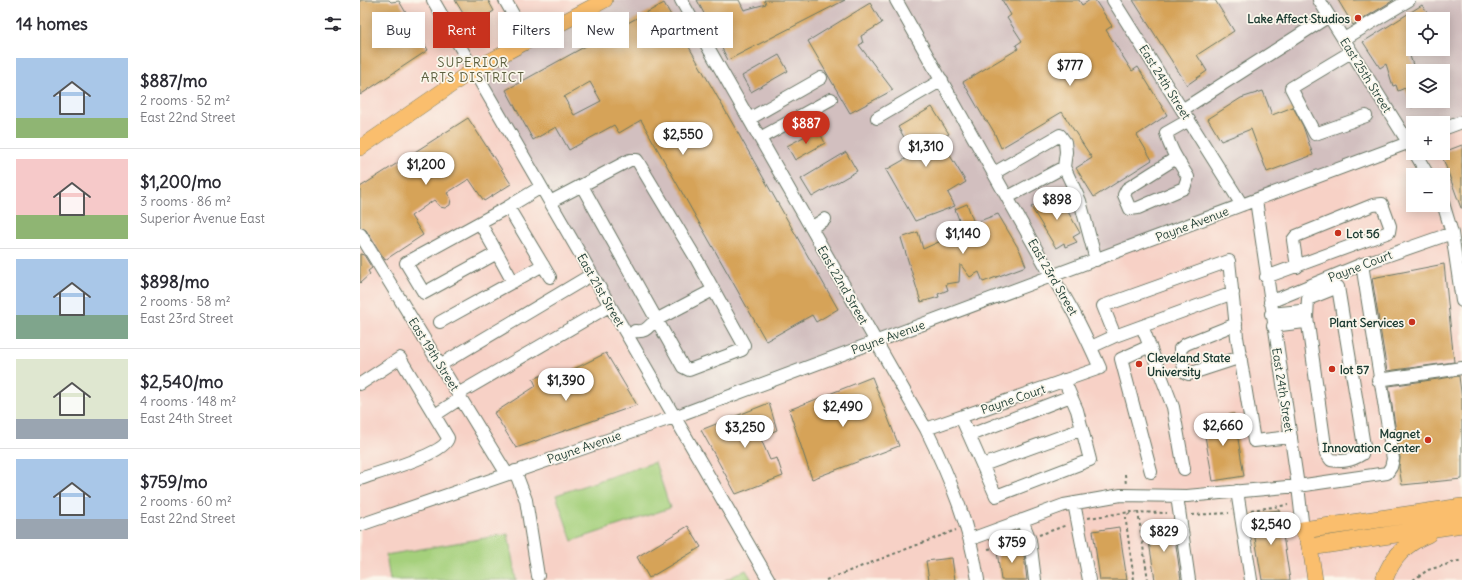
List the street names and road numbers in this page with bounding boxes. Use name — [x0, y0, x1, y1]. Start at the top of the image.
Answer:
street label: East 25th Street — [1337, 35, 1395, 115]
street label: East 24th Street — [1136, 42, 1194, 122]
street label: Payne Avenue — [1153, 203, 1231, 245]
street label: East 23rd Street — [1025, 236, 1081, 318]
street label: East 22nd Street — [814, 243, 872, 327]
street label: Payne Court — [1326, 247, 1394, 285]
street label: East 21st Street — [574, 251, 628, 329]
street label: East 19th Street — [405, 315, 463, 393]
street label: Payne Avenue — [849, 317, 927, 357]
street label: East 24th Street — [1269, 347, 1297, 433]
street label: Payne Court — [979, 381, 1047, 417]
street label: Payne Avenue — [545, 427, 623, 467]

